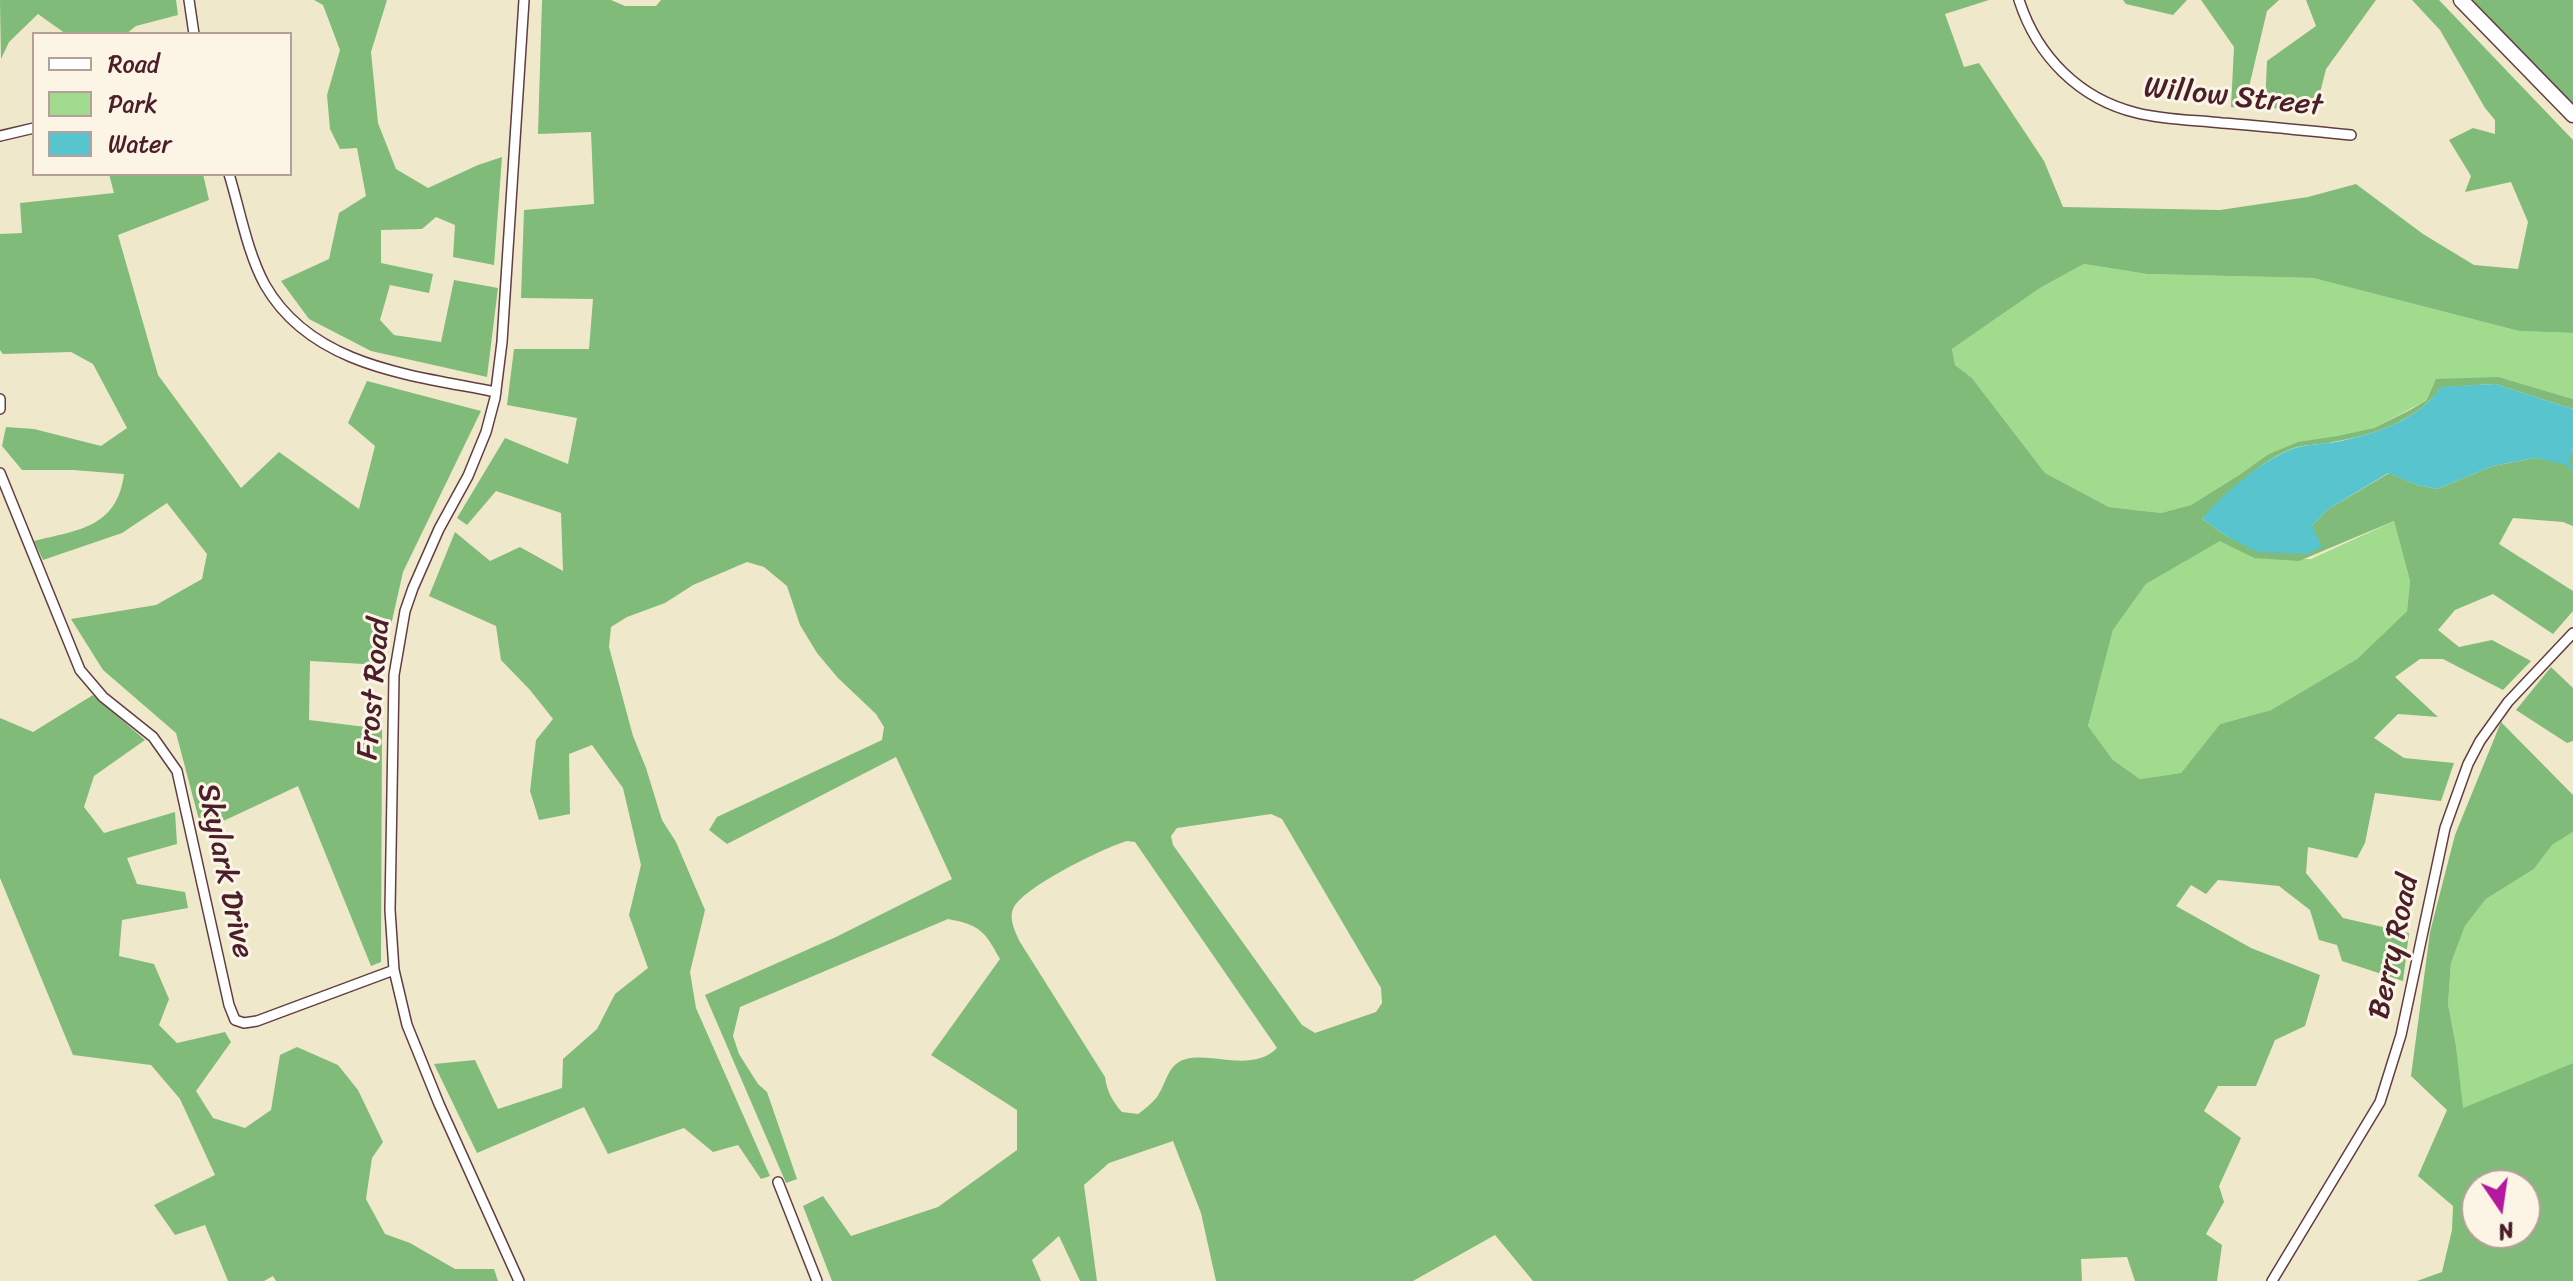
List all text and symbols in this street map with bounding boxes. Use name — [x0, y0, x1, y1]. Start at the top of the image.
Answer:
legend — [32, 32, 292, 176]
text: Road — [108, 43, 159, 85]
street label: Willow Street — [2142, 71, 2324, 125]
text: Park — [108, 83, 157, 125]
text: Water — [108, 123, 171, 165]
street label: Frost Road — [351, 617, 399, 761]
street label: Skylark Drive — [188, 780, 260, 962]
street label: Berry Road — [2362, 872, 2428, 1022]
north arrow — [2461, 1169, 2541, 1249]
text: N — [2494, 1210, 2518, 1252]

